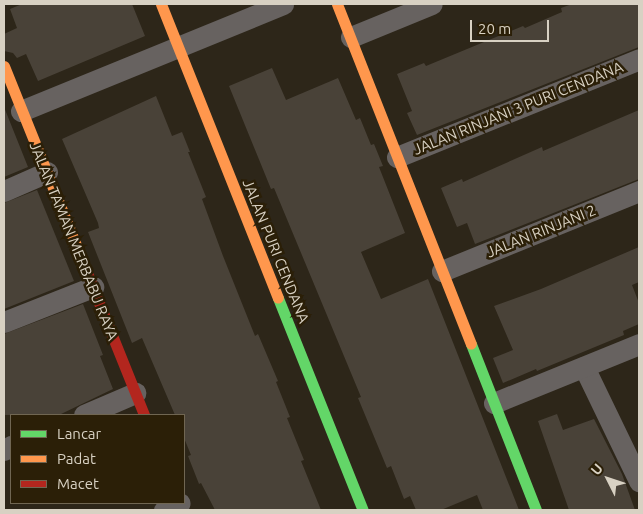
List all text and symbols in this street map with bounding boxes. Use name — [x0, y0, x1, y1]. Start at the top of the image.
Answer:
scale bar — [473, 10, 552, 42]
text: 20 m — [478, 20, 511, 37]
street label: JALAN RINJANI 3 PURI CENDANA — [410, 58, 626, 158]
street label: JALAN TAMAN MERBABU RAYA — [26, 139, 122, 343]
street label: JALAN PURI CENDANA — [239, 176, 313, 326]
street label: JALAN RINJANI 2 — [484, 201, 598, 261]
legend — [10, 414, 185, 504]
text: Lancar — [57, 425, 101, 442]
text: Padat — [57, 450, 96, 467]
north arrow — [583, 454, 633, 504]
text: U — [587, 460, 606, 478]
text: Macet — [57, 475, 99, 492]

